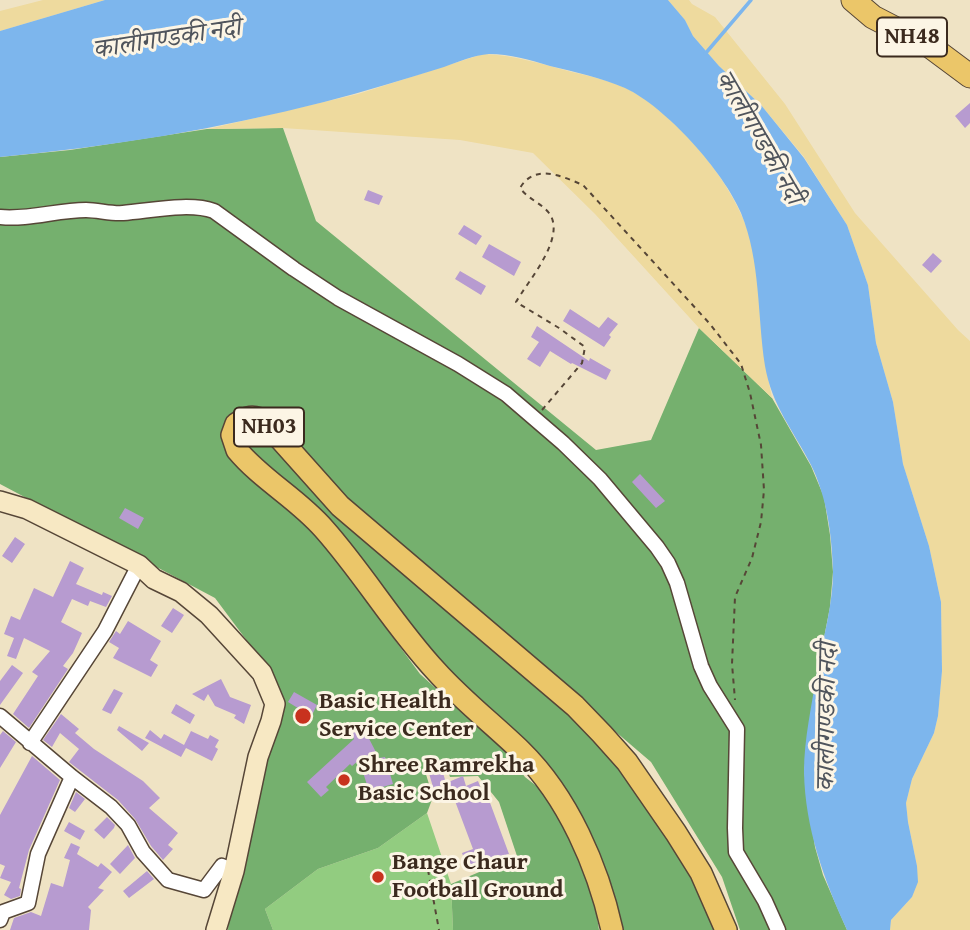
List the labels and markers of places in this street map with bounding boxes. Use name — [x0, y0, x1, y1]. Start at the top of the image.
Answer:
place label: Basic Health Service Center — [319, 688, 474, 744]
marker: Basic Health Service Center — [293, 706, 313, 726]
place label: Shree Ramrekha Basic School — [358, 752, 535, 808]
marker: Shree Ramrekha Basic School — [336, 772, 352, 788]
place label: Bange Chaur Football Ground — [392, 849, 563, 905]
marker: Bange Chaur Football Ground — [370, 869, 386, 885]

